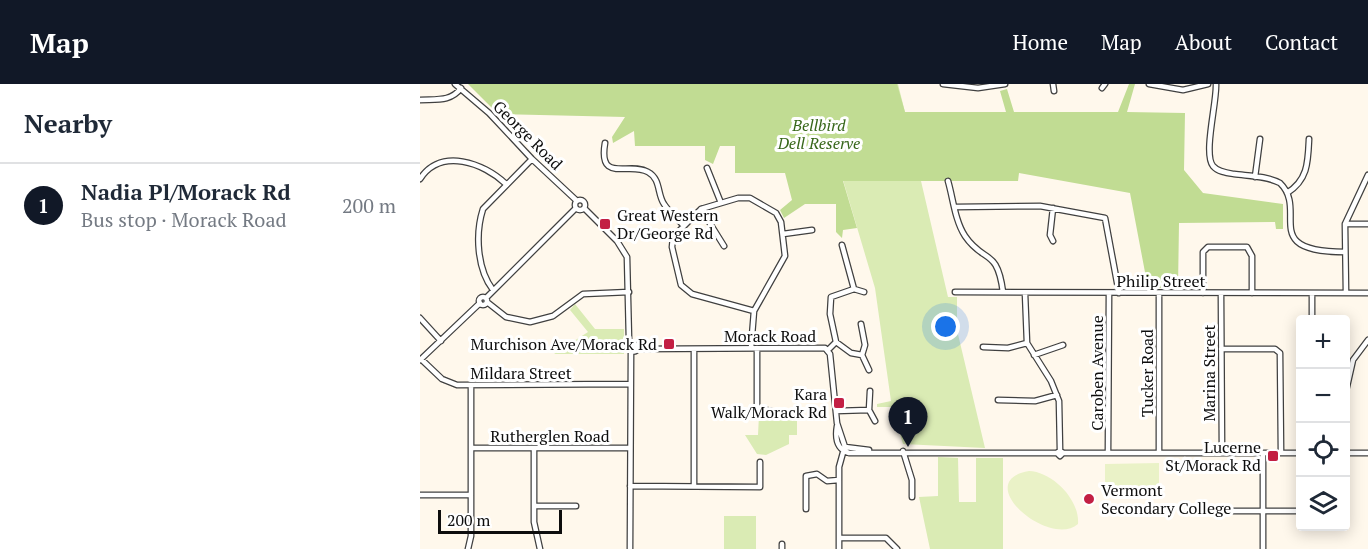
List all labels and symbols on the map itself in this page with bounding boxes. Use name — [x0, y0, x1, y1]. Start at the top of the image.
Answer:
street label: George Road — [488, 95, 568, 175]
park label: Bellbird Dell Reserve — [777, 114, 860, 154]
place label: Great Western Dr/George Rd — [617, 204, 719, 244]
marker: Great Western Dr/George Rd — [598, 217, 612, 231]
street label: Philip Street — [1116, 270, 1206, 292]
your location — [931, 312, 960, 341]
street label: Caroben Avenue — [1086, 315, 1108, 431]
street label: Marina Street — [1198, 324, 1220, 422]
street label: Morack Road — [724, 325, 816, 347]
street label: Tucker Road — [1136, 329, 1158, 417]
place label: Murchison Ave/Morack Rd — [471, 333, 657, 355]
marker: Murchison Ave/Morack Rd — [662, 337, 676, 351]
street label: Mildara Street — [470, 362, 572, 384]
place label: Kara Walk/Morack Rd — [711, 383, 827, 423]
marker: Kara Walk/Morack Rd — [832, 396, 846, 410]
pin: 1 — [888, 398, 928, 447]
street label: Rutherglen Road — [490, 425, 610, 447]
place label: Lucerne St/Morack Rd — [1165, 436, 1261, 476]
marker: Lucerne St/Morack Rd — [1266, 449, 1280, 463]
place label: Vermont Secondary College — [1101, 479, 1231, 519]
marker: Vermont Secondary College — [1082, 492, 1096, 506]
scale bar — [438, 507, 562, 534]

